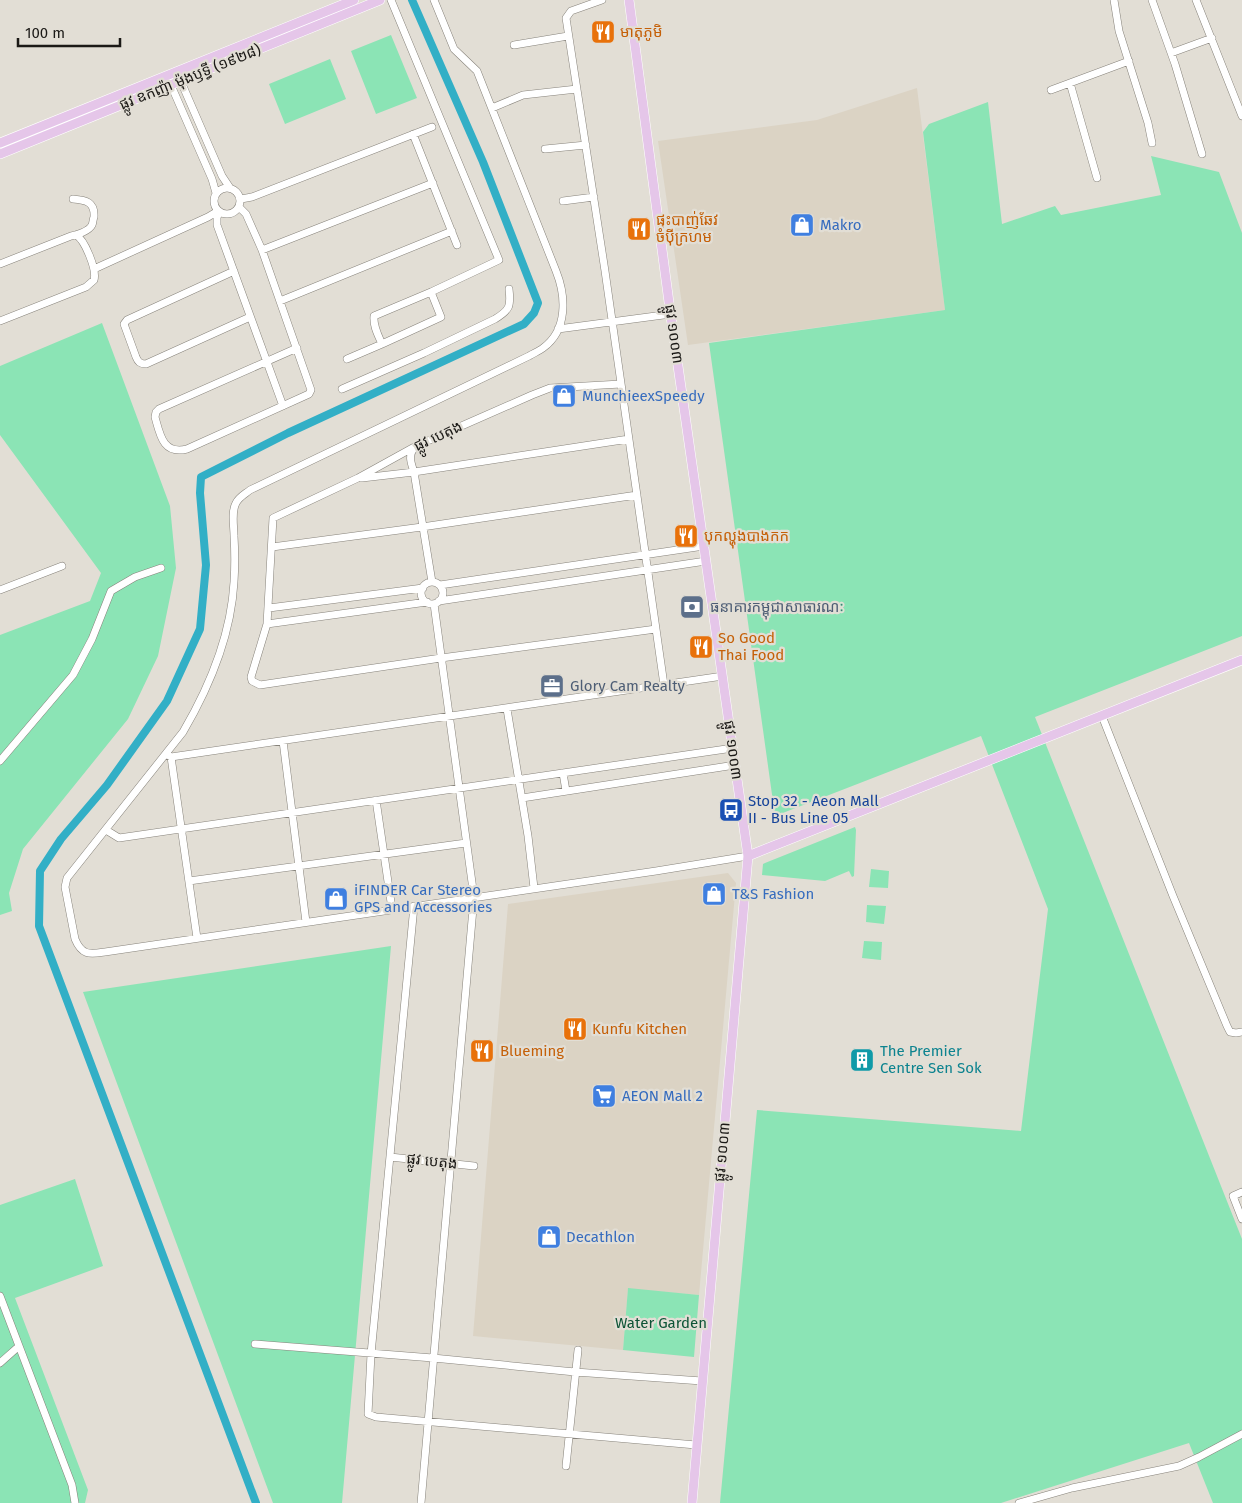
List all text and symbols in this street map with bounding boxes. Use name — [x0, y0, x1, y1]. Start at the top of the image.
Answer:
scale bar — [18, 15, 120, 47]
restaurant icon: មាតុភូមិ — [590, 19, 616, 45]
place label: មាតុភូមិ — [620, 23, 662, 41]
text: 100 m — [25, 24, 65, 42]
street label: ផ្លូវ ឧកញ៉ា ម៉ុងឫទ្ធី (១៩២៨) — [117, 40, 265, 118]
place label: ផ្ទះបាញ់ឆែវ ចំប៉ីក្រហម — [656, 211, 718, 246]
shop icon: Makro — [789, 212, 815, 238]
restaurant icon: ផ្ទះបាញ់ឆែវ ចំប៉ីក្រហម — [626, 216, 652, 242]
place label: Makro — [820, 216, 862, 234]
street label: ផ្លូវ ១០០៣ — [657, 303, 687, 366]
shop icon: MunchieexSpeedy — [551, 383, 577, 409]
place label: MunchieexSpeedy — [582, 387, 705, 405]
street label: ផ្លូវ បេតុង — [411, 417, 467, 459]
restaurant icon: បុកល្ហុងបាងកក — [673, 523, 699, 549]
place label: បុកល្ហុងបាងកក — [704, 527, 789, 549]
bank icon: ធនាគារកម្ពុជាសាធារណៈ — [679, 594, 705, 620]
place label: ធនាគារកម្ពុជាសាធារណៈ — [710, 598, 844, 620]
place label: So Good Thai Food — [718, 629, 784, 664]
restaurant icon: So Good Thai Food — [688, 634, 714, 660]
office icon: Glory Cam Realty — [539, 673, 565, 699]
place label: Glory Cam Realty — [570, 677, 686, 695]
street label: ផ្លូវ ១០០៣ — [716, 719, 746, 782]
place label: Stop 32 - Aeon Mall II - Bus Line 05 — [748, 792, 879, 827]
bus stop icon: Stop 32 - Aeon Mall II - Bus Line 05 — [718, 797, 744, 823]
place label: iFINDER Car Stereo GPS and Accessories — [354, 881, 492, 916]
shop icon: T&S Fashion — [701, 881, 727, 907]
place label: T&S Fashion — [732, 885, 814, 903]
shop icon: iFINDER Car Stereo GPS and Accessories — [323, 886, 349, 912]
restaurant icon: Kunfu Kitchen — [562, 1016, 588, 1042]
place label: Kunfu Kitchen — [592, 1020, 687, 1038]
restaurant icon: Blueming — [469, 1038, 495, 1064]
place label: Blueming — [500, 1042, 564, 1060]
place label: The Premier Centre Sen Sok — [880, 1042, 982, 1077]
building icon: The Premier Centre Sen Sok — [849, 1047, 875, 1073]
supermarket icon: AEON Mall 2 — [591, 1083, 617, 1109]
place label: AEON Mall 2 — [622, 1087, 703, 1105]
street label: ផ្លូវ ១០០៣ — [710, 1121, 738, 1183]
street label: ផ្លូវ បេតុង — [405, 1149, 458, 1177]
shop icon: Decathlon — [536, 1224, 562, 1250]
place label: Decathlon — [566, 1228, 635, 1246]
park label: Water Garden — [615, 1314, 707, 1332]

